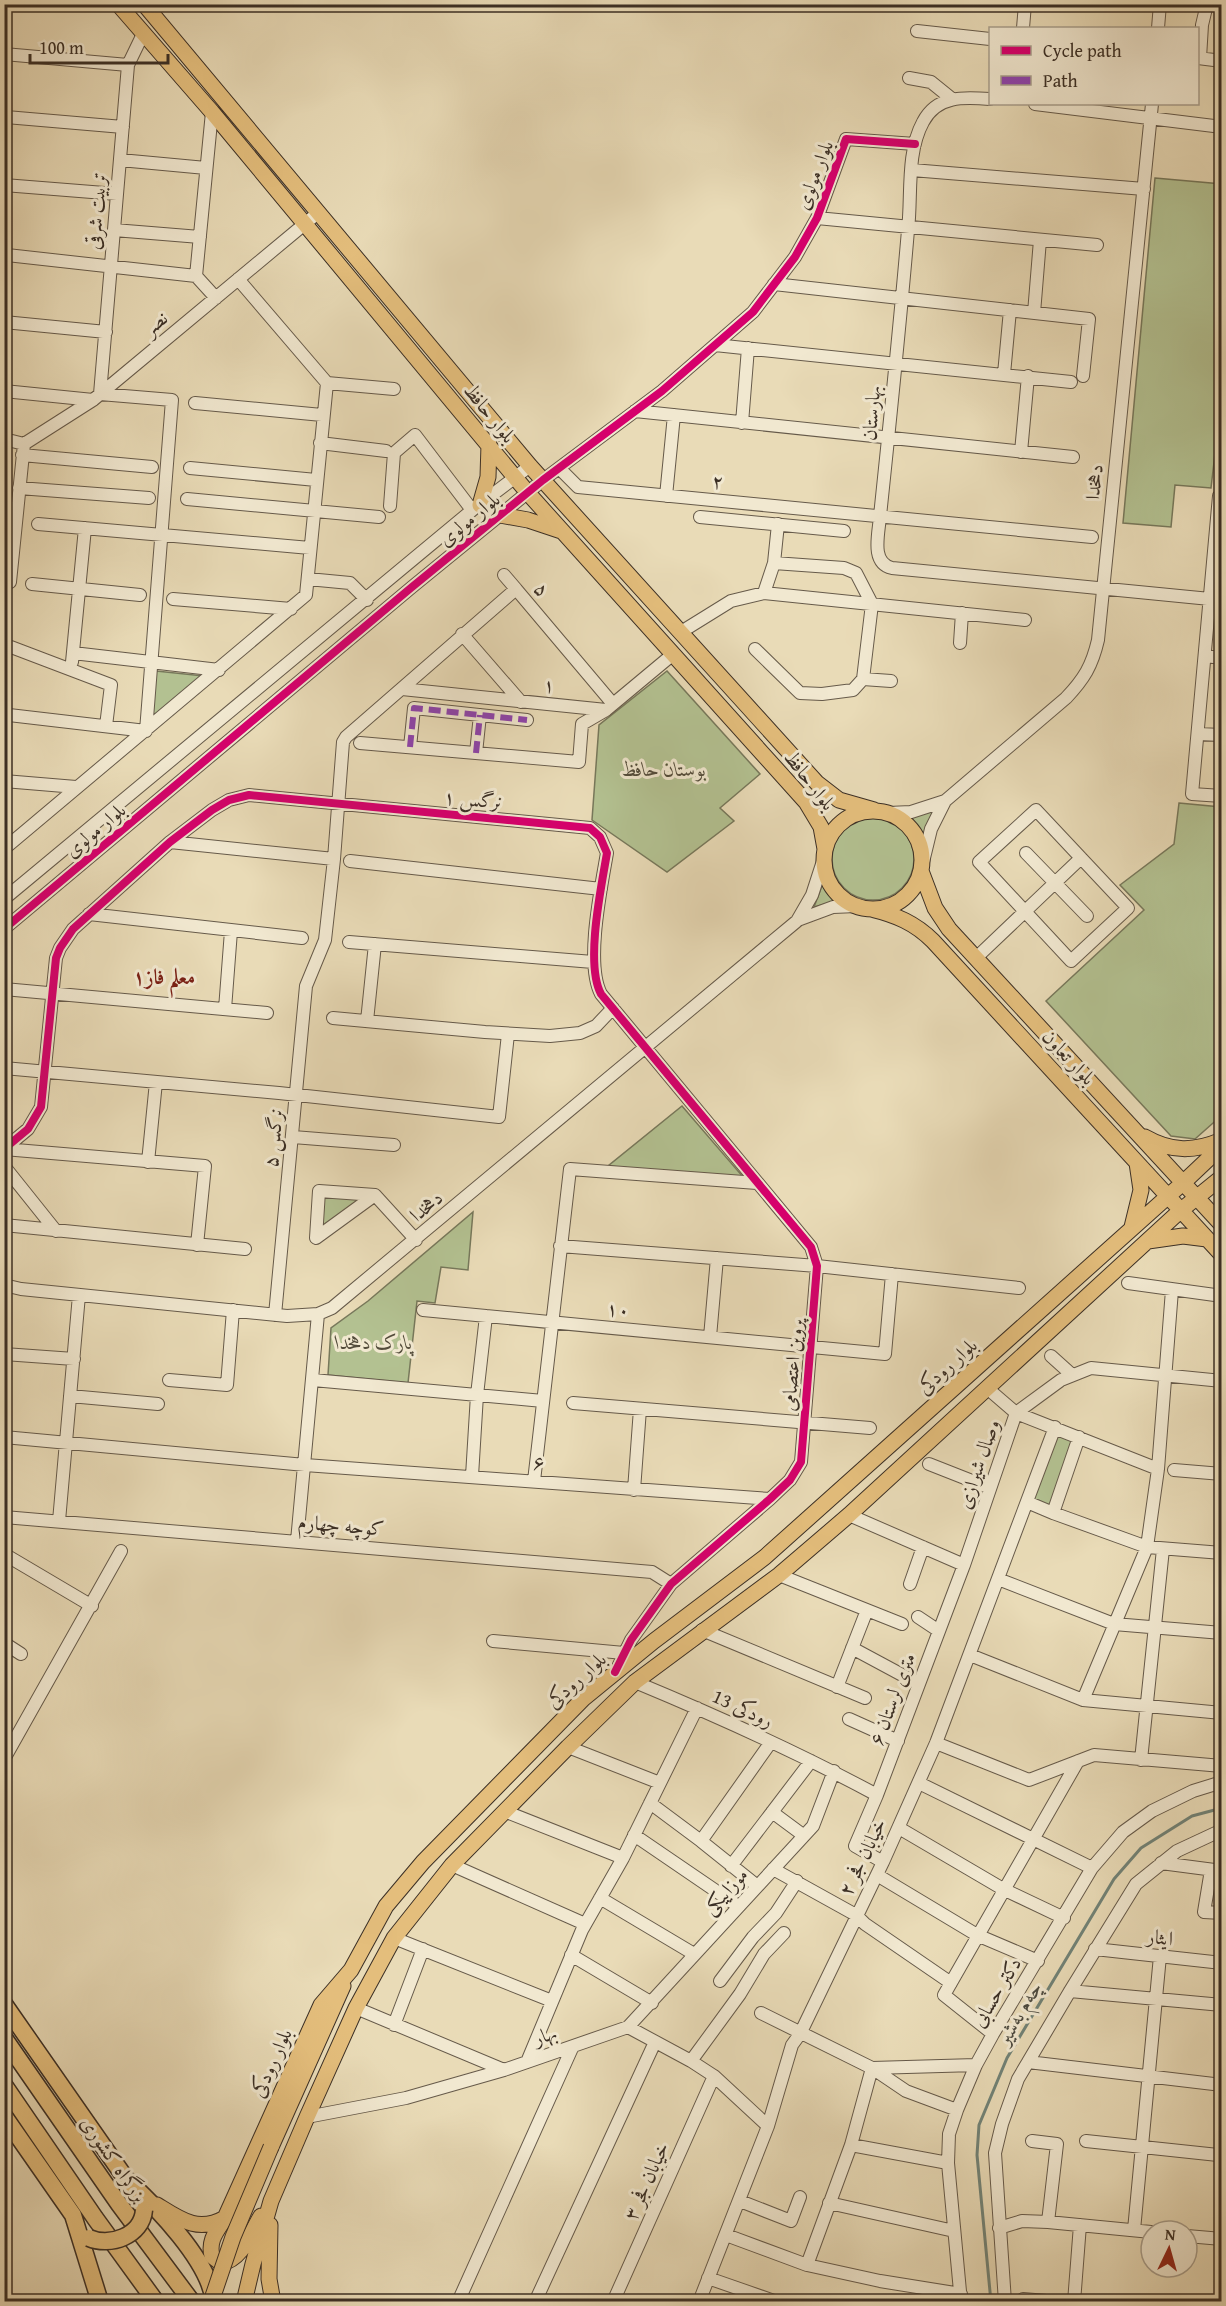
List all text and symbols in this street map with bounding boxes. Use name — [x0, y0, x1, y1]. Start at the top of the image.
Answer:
scale bar — [30, 27, 168, 65]
legend — [989, 27, 1199, 105]
text: 100 m — [39, 34, 84, 61]
text: Cycle path — [1043, 37, 1122, 64]
text: Path — [1043, 67, 1078, 94]
street label: بلوار مولوی — [787, 136, 840, 214]
street label: تربیت شرقی — [78, 171, 113, 251]
street label: نصر — [134, 303, 174, 343]
street label: بلوار حافظ — [457, 377, 524, 449]
street label: بهارستان — [854, 384, 887, 442]
street label: دهخدا — [1077, 463, 1110, 501]
street label: ۲ — [711, 466, 725, 495]
street label: بلوار مولوی — [431, 485, 506, 553]
street label: ۵ — [528, 575, 557, 602]
street label: ۱ — [542, 669, 556, 700]
street label: بلوار حافظ — [778, 743, 843, 816]
park label: بوستان حافظ — [622, 754, 706, 783]
street label: نرگس ۱ — [442, 781, 504, 816]
street label: بلوار مولوی — [58, 795, 132, 864]
district label: معلم فاز۱ — [133, 961, 195, 998]
street label: بلوار تعاون — [1036, 1022, 1103, 1091]
street label: نرگس ۵ — [255, 1107, 290, 1169]
street label: دهخدا — [403, 1183, 449, 1228]
street label: ۱۰ — [605, 1293, 631, 1324]
street label: پروین اعتصامی — [773, 1315, 810, 1412]
park label: پارک دهخدا — [334, 1327, 415, 1357]
street label: بلوار رودکی — [910, 1331, 983, 1401]
street label: وصال شیرازی — [949, 1415, 1006, 1513]
street label: ۶ — [532, 1447, 546, 1476]
street label: کوچه چهارم — [296, 1506, 385, 1547]
street label: بلوار رودکی — [539, 1645, 612, 1715]
street label: ۶ متری لرستان — [861, 1648, 922, 1749]
street label: رودکی 13 — [708, 1681, 779, 1734]
street label: خیابان فجر ۲ — [830, 1813, 893, 1900]
street label: موزاییکی — [695, 1860, 754, 1921]
street label: ایثار — [1144, 1921, 1175, 1952]
street label: دکتر حسابی — [963, 1951, 1029, 2033]
water label: چەم بەشیر — [987, 1975, 1052, 2054]
street label: بهار — [527, 2017, 561, 2053]
street label: بلوار رودکی — [243, 2024, 299, 2102]
street label: بزرگراه کشوری — [74, 2110, 155, 2208]
street label: خیابان فجر ۳ — [615, 2137, 676, 2225]
north arrow — [1139, 2219, 1199, 2279]
text: N — [1164, 2222, 1177, 2247]

